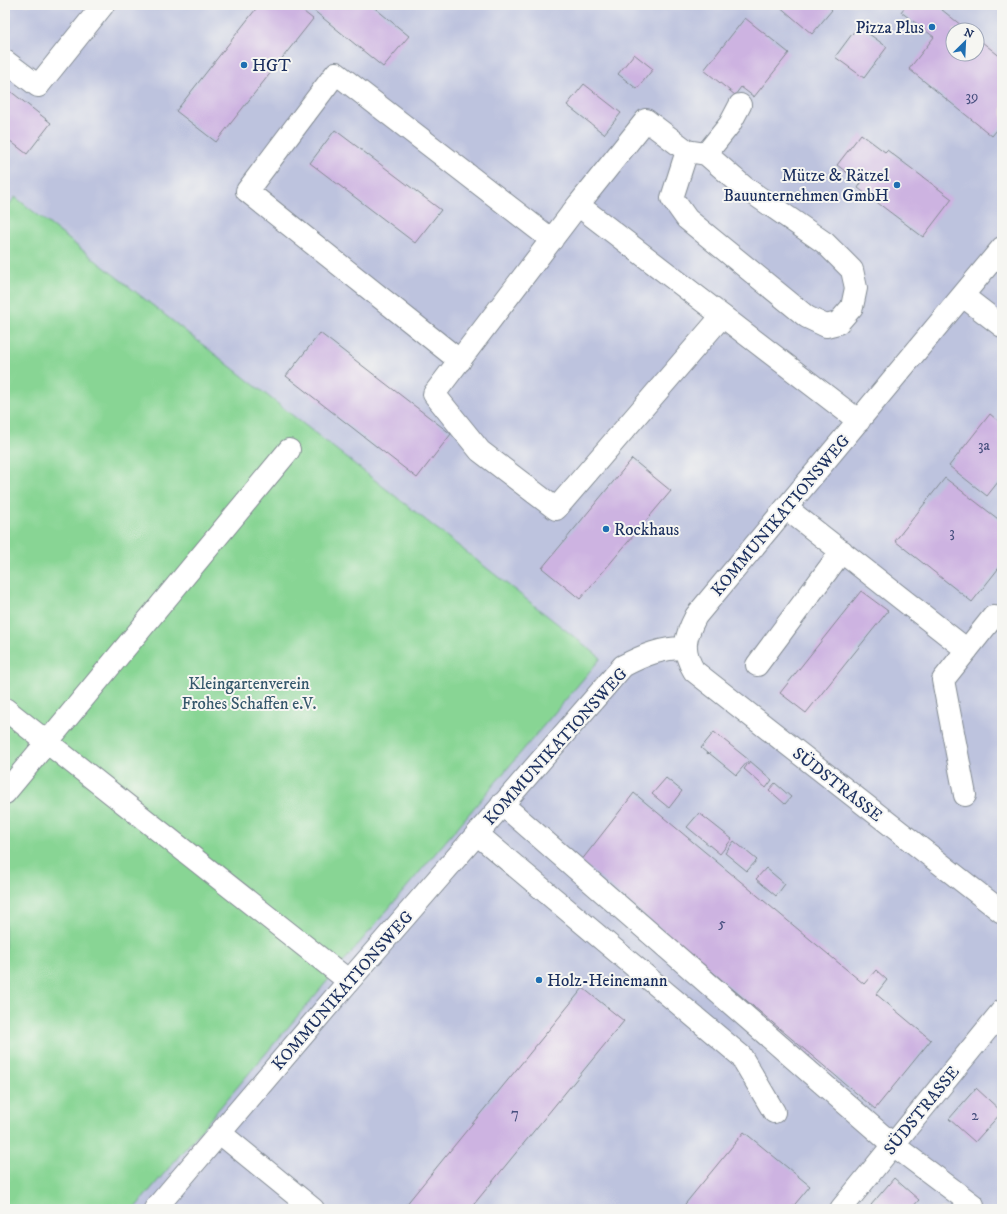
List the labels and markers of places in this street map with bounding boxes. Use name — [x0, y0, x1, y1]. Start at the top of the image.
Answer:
place label: Pizza Plus — [855, 17, 924, 39]
marker: Pizza Plus — [927, 22, 937, 32]
place label: HGT — [252, 55, 291, 77]
marker: HGT — [239, 60, 249, 70]
place label: Mütze & Rätzel Bauunternehmen GmbH — [723, 165, 889, 207]
marker: Mütze & Rätzel Bauunternehmen GmbH — [892, 180, 902, 190]
place label: Rockhaus — [614, 519, 680, 541]
marker: Rockhaus — [601, 524, 611, 534]
place label: Holz-Heinemann — [547, 970, 668, 992]
marker: Holz-Heinemann — [534, 975, 544, 985]

